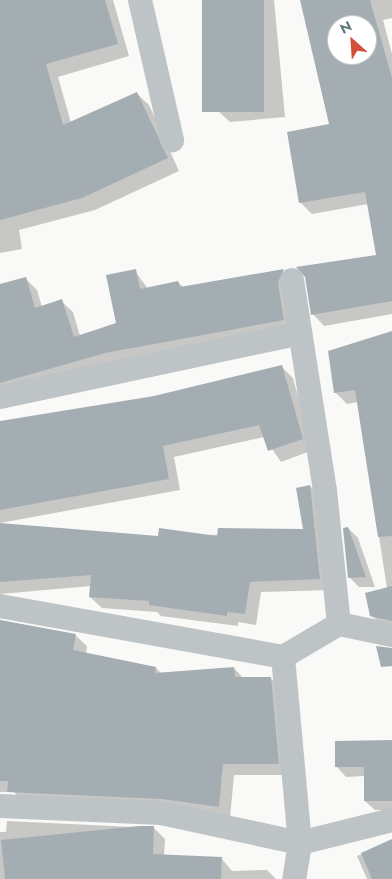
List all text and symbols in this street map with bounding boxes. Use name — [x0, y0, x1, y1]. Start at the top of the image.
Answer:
north arrow — [327, 15, 377, 65]
text: N — [336, 16, 355, 39]

